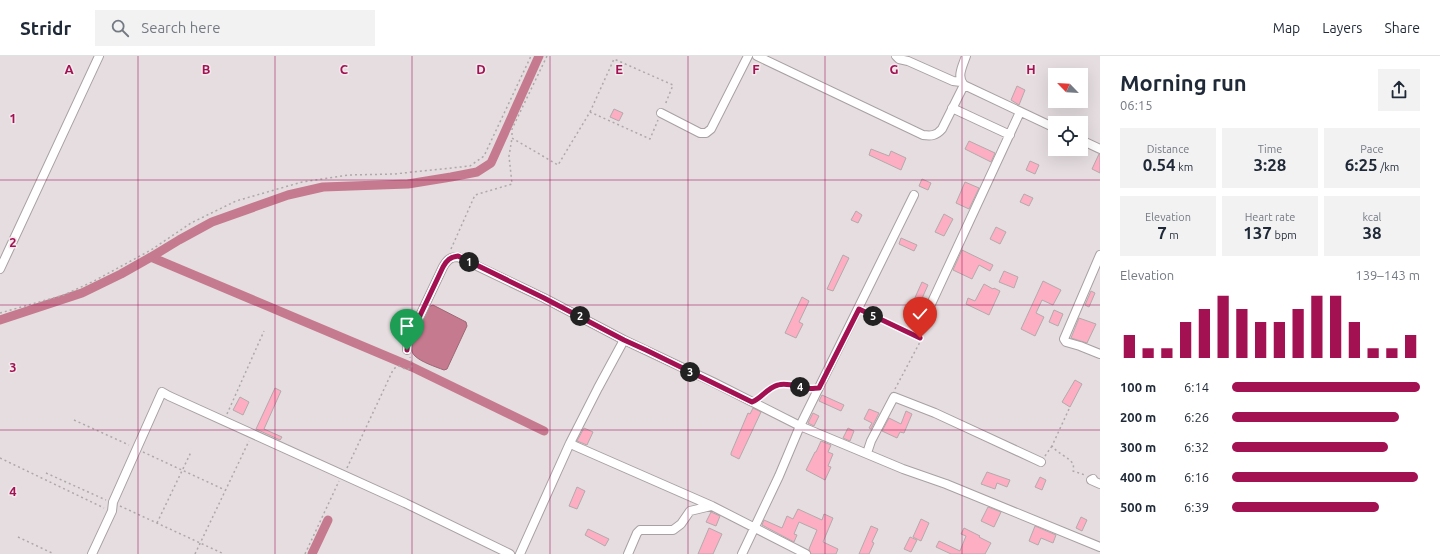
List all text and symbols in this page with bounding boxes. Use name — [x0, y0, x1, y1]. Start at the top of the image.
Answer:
search box — [95, 10, 375, 46]
text: Stridr — [20, 17, 71, 39]
icon: search — [109, 17, 131, 39]
text: Search here — [141, 19, 221, 36]
text: Map — [1273, 20, 1300, 36]
text: Layers — [1322, 20, 1362, 36]
text: Share — [1384, 20, 1420, 36]
text: A — [64, 62, 74, 76]
text: B — [202, 62, 211, 76]
text: C — [340, 62, 349, 76]
text: D — [476, 62, 486, 76]
text: E — [615, 62, 623, 76]
text: F — [752, 62, 760, 76]
text: G — [890, 62, 899, 76]
text: H — [1026, 62, 1036, 76]
north arrow — [1048, 68, 1088, 108]
map controls — [1048, 68, 1088, 156]
button: share — [1378, 69, 1420, 111]
text: Morning run — [1120, 70, 1247, 95]
text: 06:15 — [1120, 98, 1153, 112]
text: 1 — [9, 111, 17, 125]
button: locate — [1048, 116, 1088, 156]
text: Distance — [1147, 143, 1189, 155]
text: Time — [1258, 143, 1282, 155]
text: Pace — [1360, 143, 1384, 155]
text: 0.54 — [1143, 155, 1176, 174]
text: 3:28 — [1254, 155, 1286, 174]
text: 6:25 — [1345, 155, 1378, 174]
text: km — [1176, 161, 1193, 173]
text: /km — [1378, 161, 1399, 173]
text: Elevation — [1145, 211, 1191, 223]
text: Heart rate — [1245, 211, 1295, 223]
text: kcal — [1363, 211, 1382, 223]
text: 7 — [1157, 223, 1167, 242]
text: 137 — [1243, 223, 1272, 242]
text: 38 — [1362, 223, 1382, 242]
text: m — [1167, 229, 1179, 241]
text: bpm — [1272, 229, 1297, 241]
text: 2 — [9, 235, 17, 249]
pin: 1 — [459, 252, 479, 272]
text: 1 — [466, 256, 472, 268]
text: Elevation — [1120, 268, 1174, 282]
text: 139–143 m — [1355, 268, 1420, 282]
pin — [903, 297, 937, 338]
icon: check — [909, 303, 931, 325]
pin: 2 — [570, 306, 590, 326]
pin: 5 — [863, 306, 883, 326]
pin — [390, 309, 424, 350]
text: 2 — [577, 310, 583, 322]
text: 5 — [870, 310, 876, 322]
icon: arrive — [396, 315, 418, 337]
text: 3 — [9, 360, 17, 374]
pin: 3 — [680, 362, 700, 382]
text: 3 — [687, 366, 693, 378]
pin: 4 — [790, 377, 810, 397]
text: 100 m — [1120, 380, 1156, 394]
text: 6:14 — [1184, 380, 1209, 394]
text: 4 — [797, 381, 803, 393]
text: 200 m — [1120, 410, 1156, 424]
text: 6:26 — [1184, 410, 1209, 424]
text: 300 m — [1120, 440, 1156, 454]
text: 6:32 — [1184, 440, 1209, 454]
text: 400 m — [1120, 470, 1156, 484]
text: 6:16 — [1184, 470, 1209, 484]
text: 4 — [9, 484, 17, 498]
text: 500 m — [1120, 500, 1156, 514]
text: 6:39 — [1184, 500, 1209, 514]

